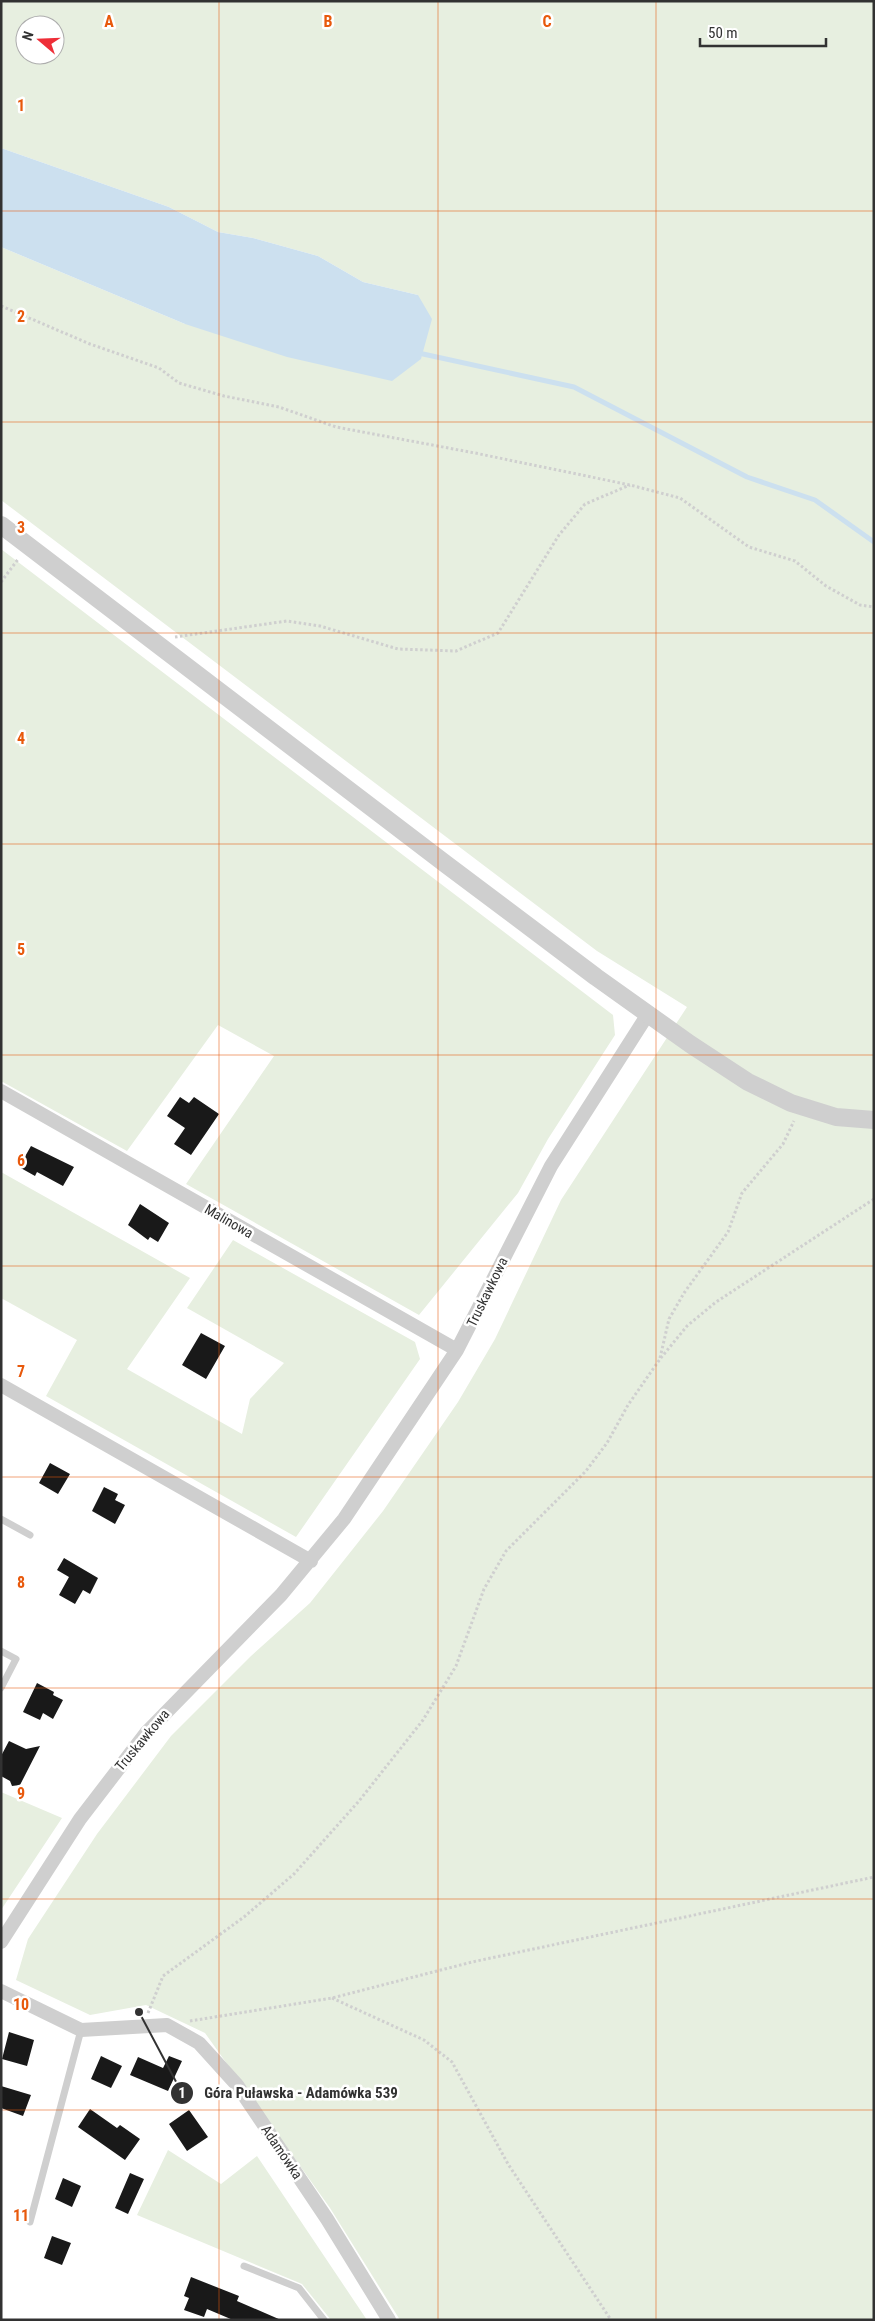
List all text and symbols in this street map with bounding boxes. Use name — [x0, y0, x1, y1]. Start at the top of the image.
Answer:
text: A — [104, 12, 114, 31]
text: B — [324, 12, 333, 31]
text: C — [542, 12, 552, 31]
north arrow — [15, 15, 65, 65]
scale bar — [700, 15, 826, 47]
text: 50 m — [708, 24, 738, 42]
text: N — [19, 29, 37, 42]
text: 1 — [17, 96, 25, 115]
text: 2 — [17, 307, 25, 326]
text: 3 — [17, 518, 25, 537]
text: 4 — [17, 729, 25, 748]
text: 5 — [17, 940, 25, 959]
text: 6 — [17, 1151, 25, 1170]
street label: Malinowa — [202, 1201, 256, 1241]
street label: Truskawkowa — [463, 1255, 511, 1329]
text: 7 — [17, 1362, 25, 1381]
text: 8 — [17, 1573, 25, 1592]
street label: Truskawkowa — [112, 1706, 172, 1774]
text: 9 — [17, 1784, 25, 1803]
text: 10 — [13, 1995, 29, 2014]
callout: Góra Puławska - Adamówka 539 — [170, 2078, 408, 2108]
text: 1 — [178, 2084, 186, 2102]
text: Góra Puławska - Adamówka 539 — [204, 2084, 398, 2102]
street label: Adamówka — [258, 2122, 306, 2182]
text: 11 — [13, 2206, 29, 2225]

